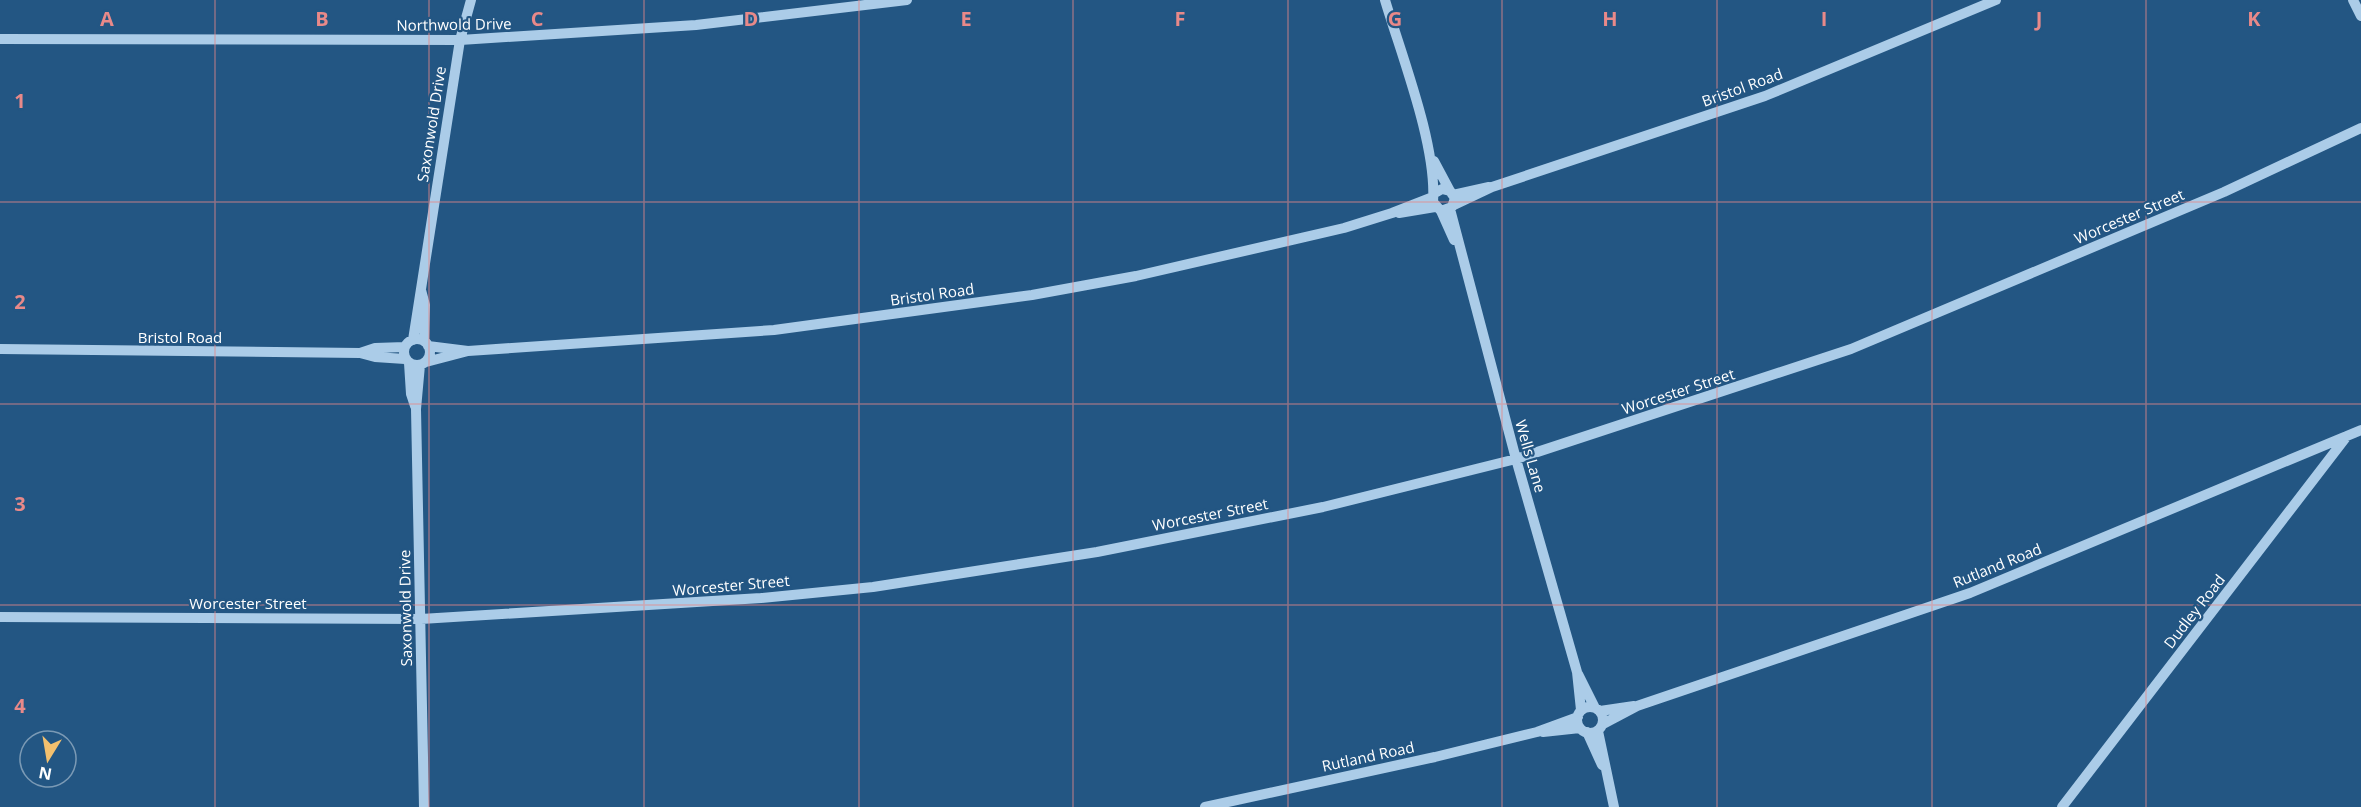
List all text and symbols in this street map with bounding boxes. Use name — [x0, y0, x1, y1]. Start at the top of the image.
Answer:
text: A — [100, 5, 114, 32]
text: B — [315, 5, 329, 32]
text: C — [531, 5, 544, 32]
text: D — [744, 5, 758, 32]
text: E — [960, 5, 972, 32]
text: F — [1175, 5, 1185, 32]
text: G — [1388, 5, 1402, 32]
text: H — [1602, 5, 1618, 32]
text: I — [1821, 5, 1827, 32]
text: J — [2034, 5, 2042, 32]
text: K — [2247, 5, 2261, 32]
street label: Northwold Drive — [396, 13, 512, 35]
street label: Bristol Road — [1699, 63, 1785, 111]
street label: Saxonwold Drive — [412, 65, 450, 183]
text: 1 — [14, 87, 26, 114]
street label: Worcester Street — [2071, 184, 2187, 248]
street label: Bristol Road — [889, 278, 975, 310]
text: 2 — [14, 288, 26, 315]
street label: Bristol Road — [138, 327, 222, 347]
street label: Worcester Street — [1619, 363, 1737, 419]
street label: Wells Lane — [1511, 417, 1551, 495]
text: 3 — [14, 490, 26, 517]
street label: Worcester Street — [1150, 493, 1270, 535]
street label: Rutland Road — [1950, 538, 2044, 592]
street label: Saxonwold Drive — [394, 549, 416, 667]
street label: Worcester Street — [672, 570, 790, 600]
street label: Dudley Road — [2159, 570, 2229, 652]
street label: Worcester Street — [189, 593, 307, 613]
text: 4 — [14, 692, 26, 719]
north arrow — [18, 729, 78, 789]
street label: Rutland Road — [1320, 736, 1416, 776]
text: N — [37, 762, 54, 786]

